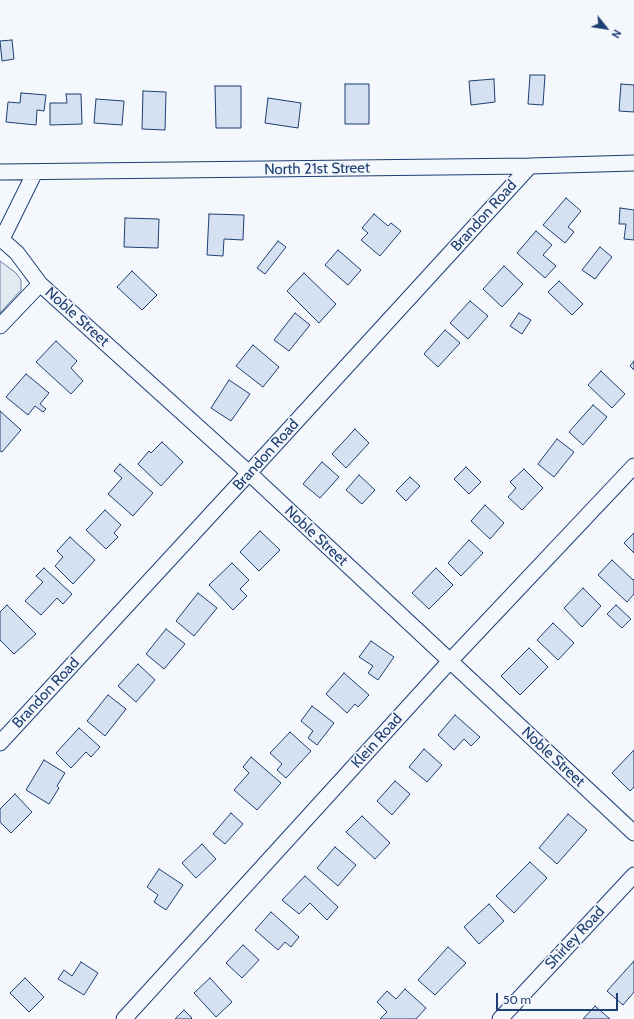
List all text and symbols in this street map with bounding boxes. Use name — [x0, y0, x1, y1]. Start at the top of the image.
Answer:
north arrow — [586, 8, 626, 48]
text: N — [608, 27, 624, 41]
street label: North 21st Street — [264, 159, 370, 179]
street label: Brandon Road — [447, 177, 521, 255]
street label: Noble Street — [41, 284, 113, 350]
street label: Brandon Road — [229, 416, 303, 494]
street label: Noble Street — [281, 502, 351, 570]
street label: Brandon Road — [9, 654, 83, 732]
street label: Klein Road — [348, 710, 406, 772]
street label: Noble Street — [518, 723, 588, 791]
street label: Shirley Road — [541, 903, 609, 973]
scale bar — [498, 985, 620, 1011]
text: 50 m — [503, 992, 531, 1007]

